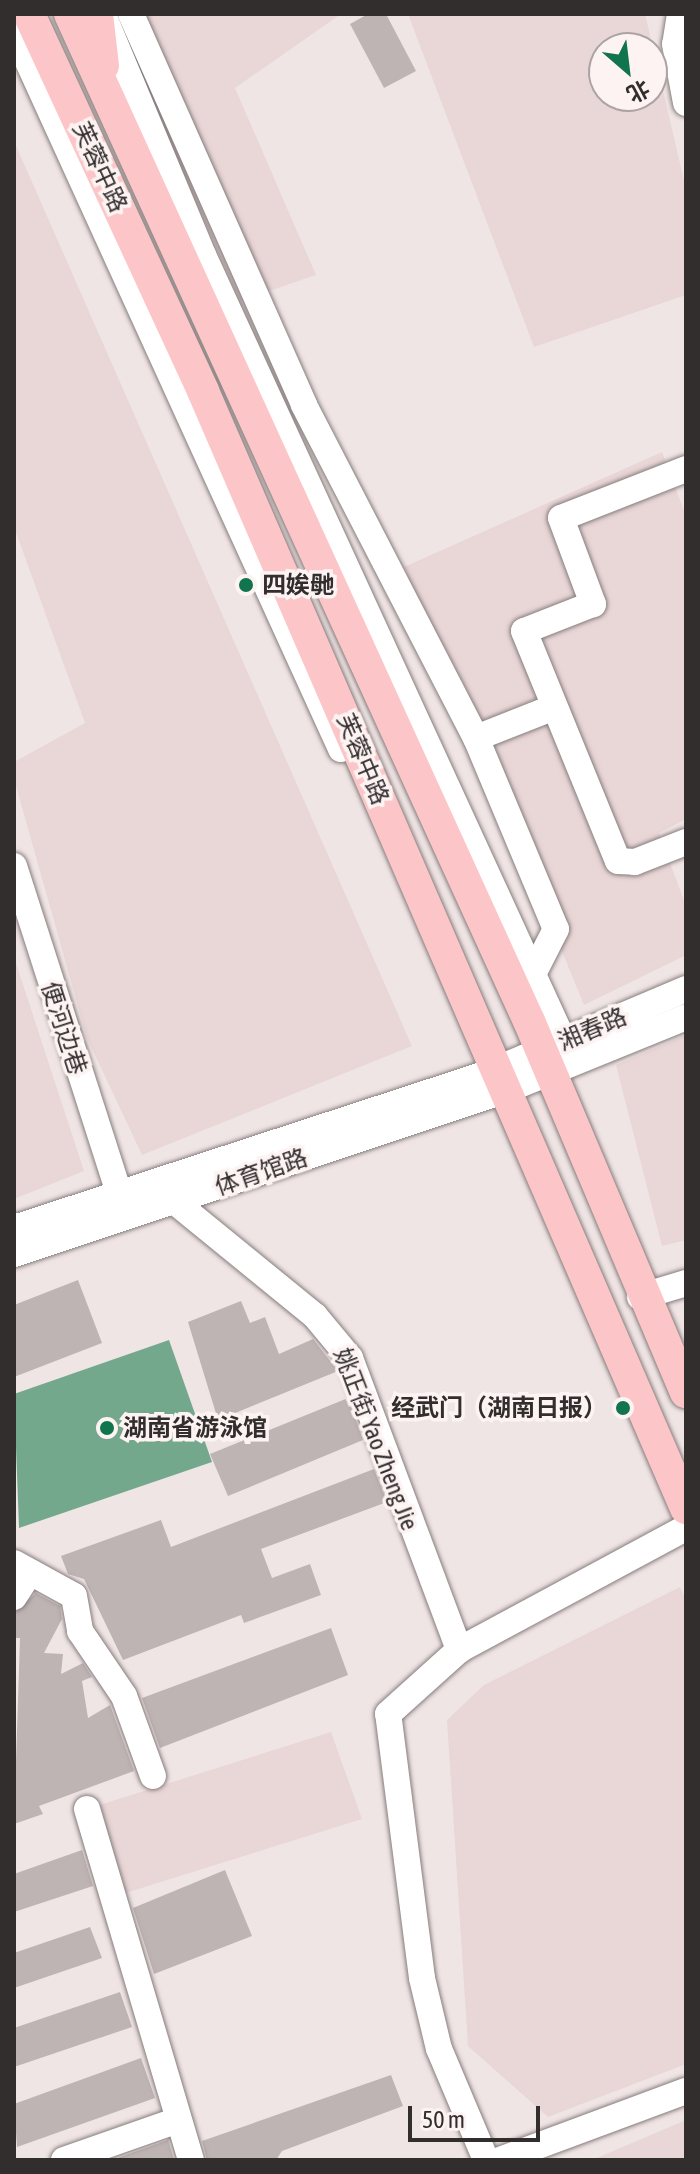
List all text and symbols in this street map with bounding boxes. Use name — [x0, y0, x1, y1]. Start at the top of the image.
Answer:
north arrow — [588, 32, 668, 112]
text: 北 — [623, 75, 654, 108]
street label: 芙蓉中路 — [67, 117, 133, 217]
place label: 四娭毑 — [262, 571, 334, 599]
marker: 四娭毑 — [237, 576, 255, 594]
street label: 芙蓉中路 — [331, 709, 395, 809]
street label: 便河边巷 — [35, 978, 93, 1078]
street label: 湘春路 — [553, 1002, 631, 1056]
street label: 体育馆路 — [211, 1143, 311, 1201]
street label: 姚正街 Yao Zheng Jie — [328, 1344, 424, 1534]
place label: 经武门（湖南日报） — [391, 1394, 607, 1422]
marker: 经武门（湖南日报） — [614, 1399, 632, 1417]
place label: 湖南省游泳馆 — [123, 1414, 267, 1442]
marker: 湖南省游泳馆 — [98, 1419, 116, 1437]
scale bar — [412, 2090, 544, 2140]
text: 50 m — [422, 2106, 465, 2133]

